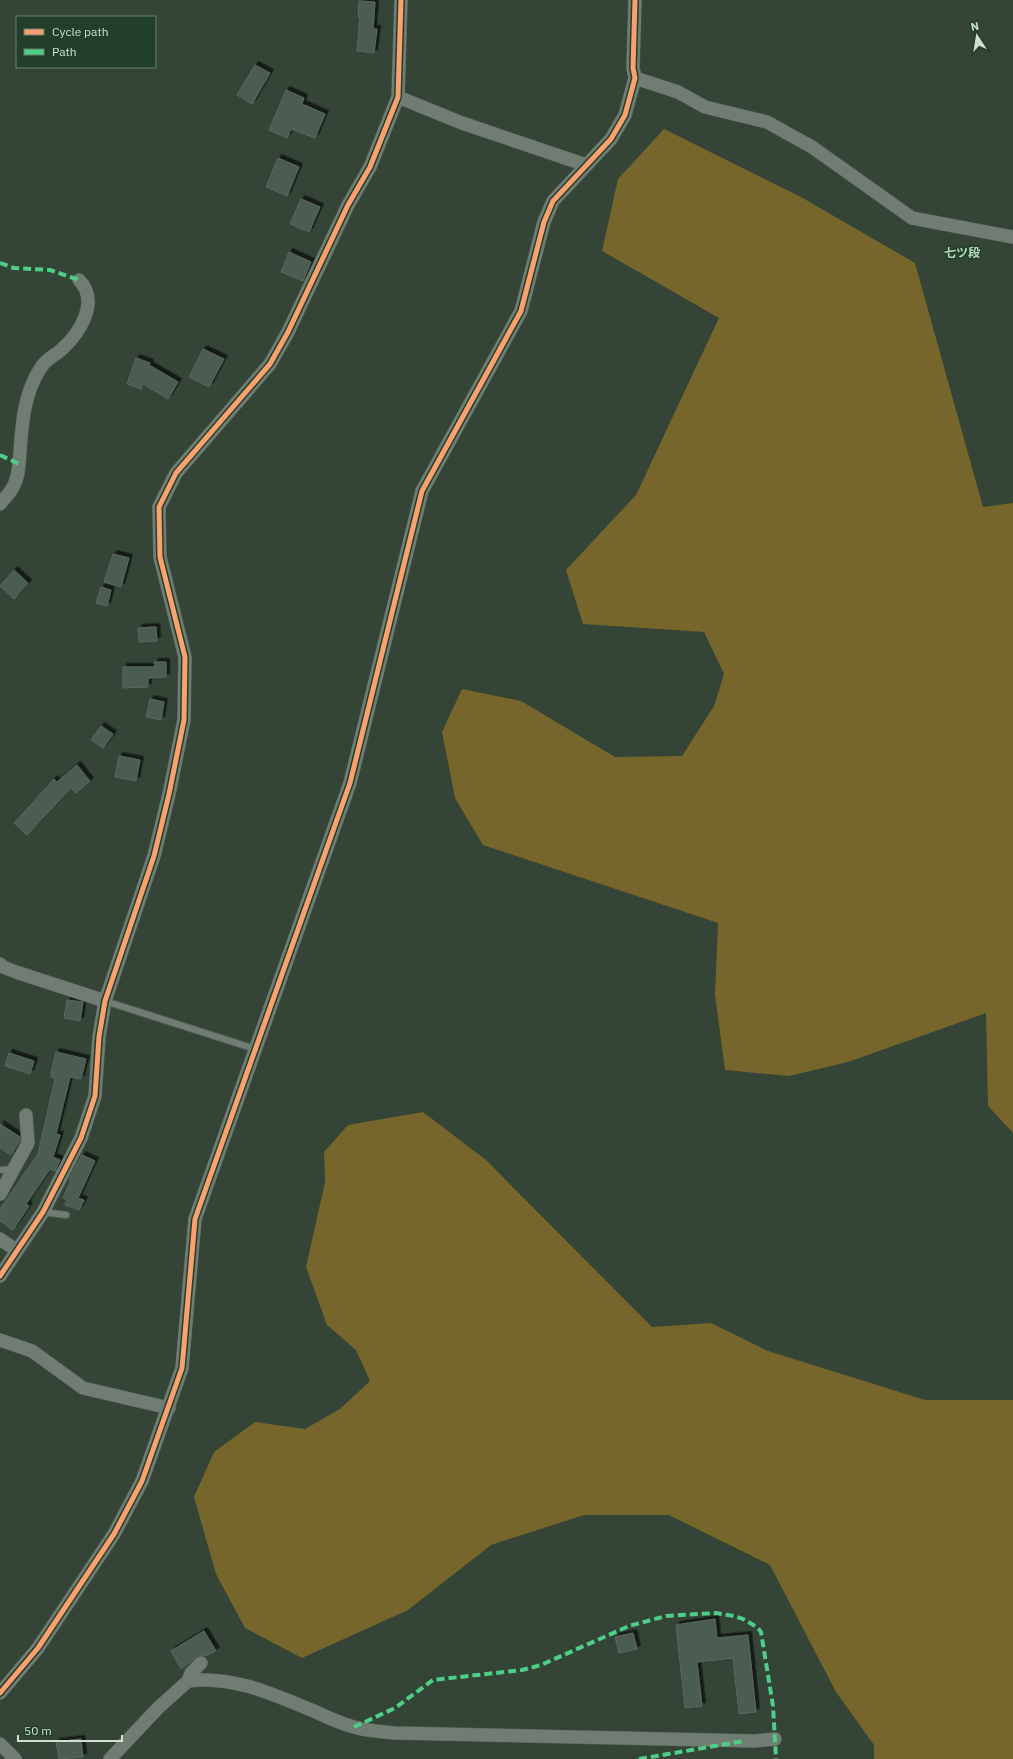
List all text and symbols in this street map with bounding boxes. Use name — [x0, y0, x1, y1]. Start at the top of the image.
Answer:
legend — [16, 16, 156, 68]
north arrow — [957, 16, 997, 56]
text: N — [970, 19, 980, 34]
text: Cycle path — [52, 24, 109, 39]
text: Path — [52, 44, 77, 59]
district label: 七ツ段 — [944, 245, 981, 260]
scale bar — [18, 1717, 122, 1743]
text: 50 m — [24, 1723, 52, 1738]

